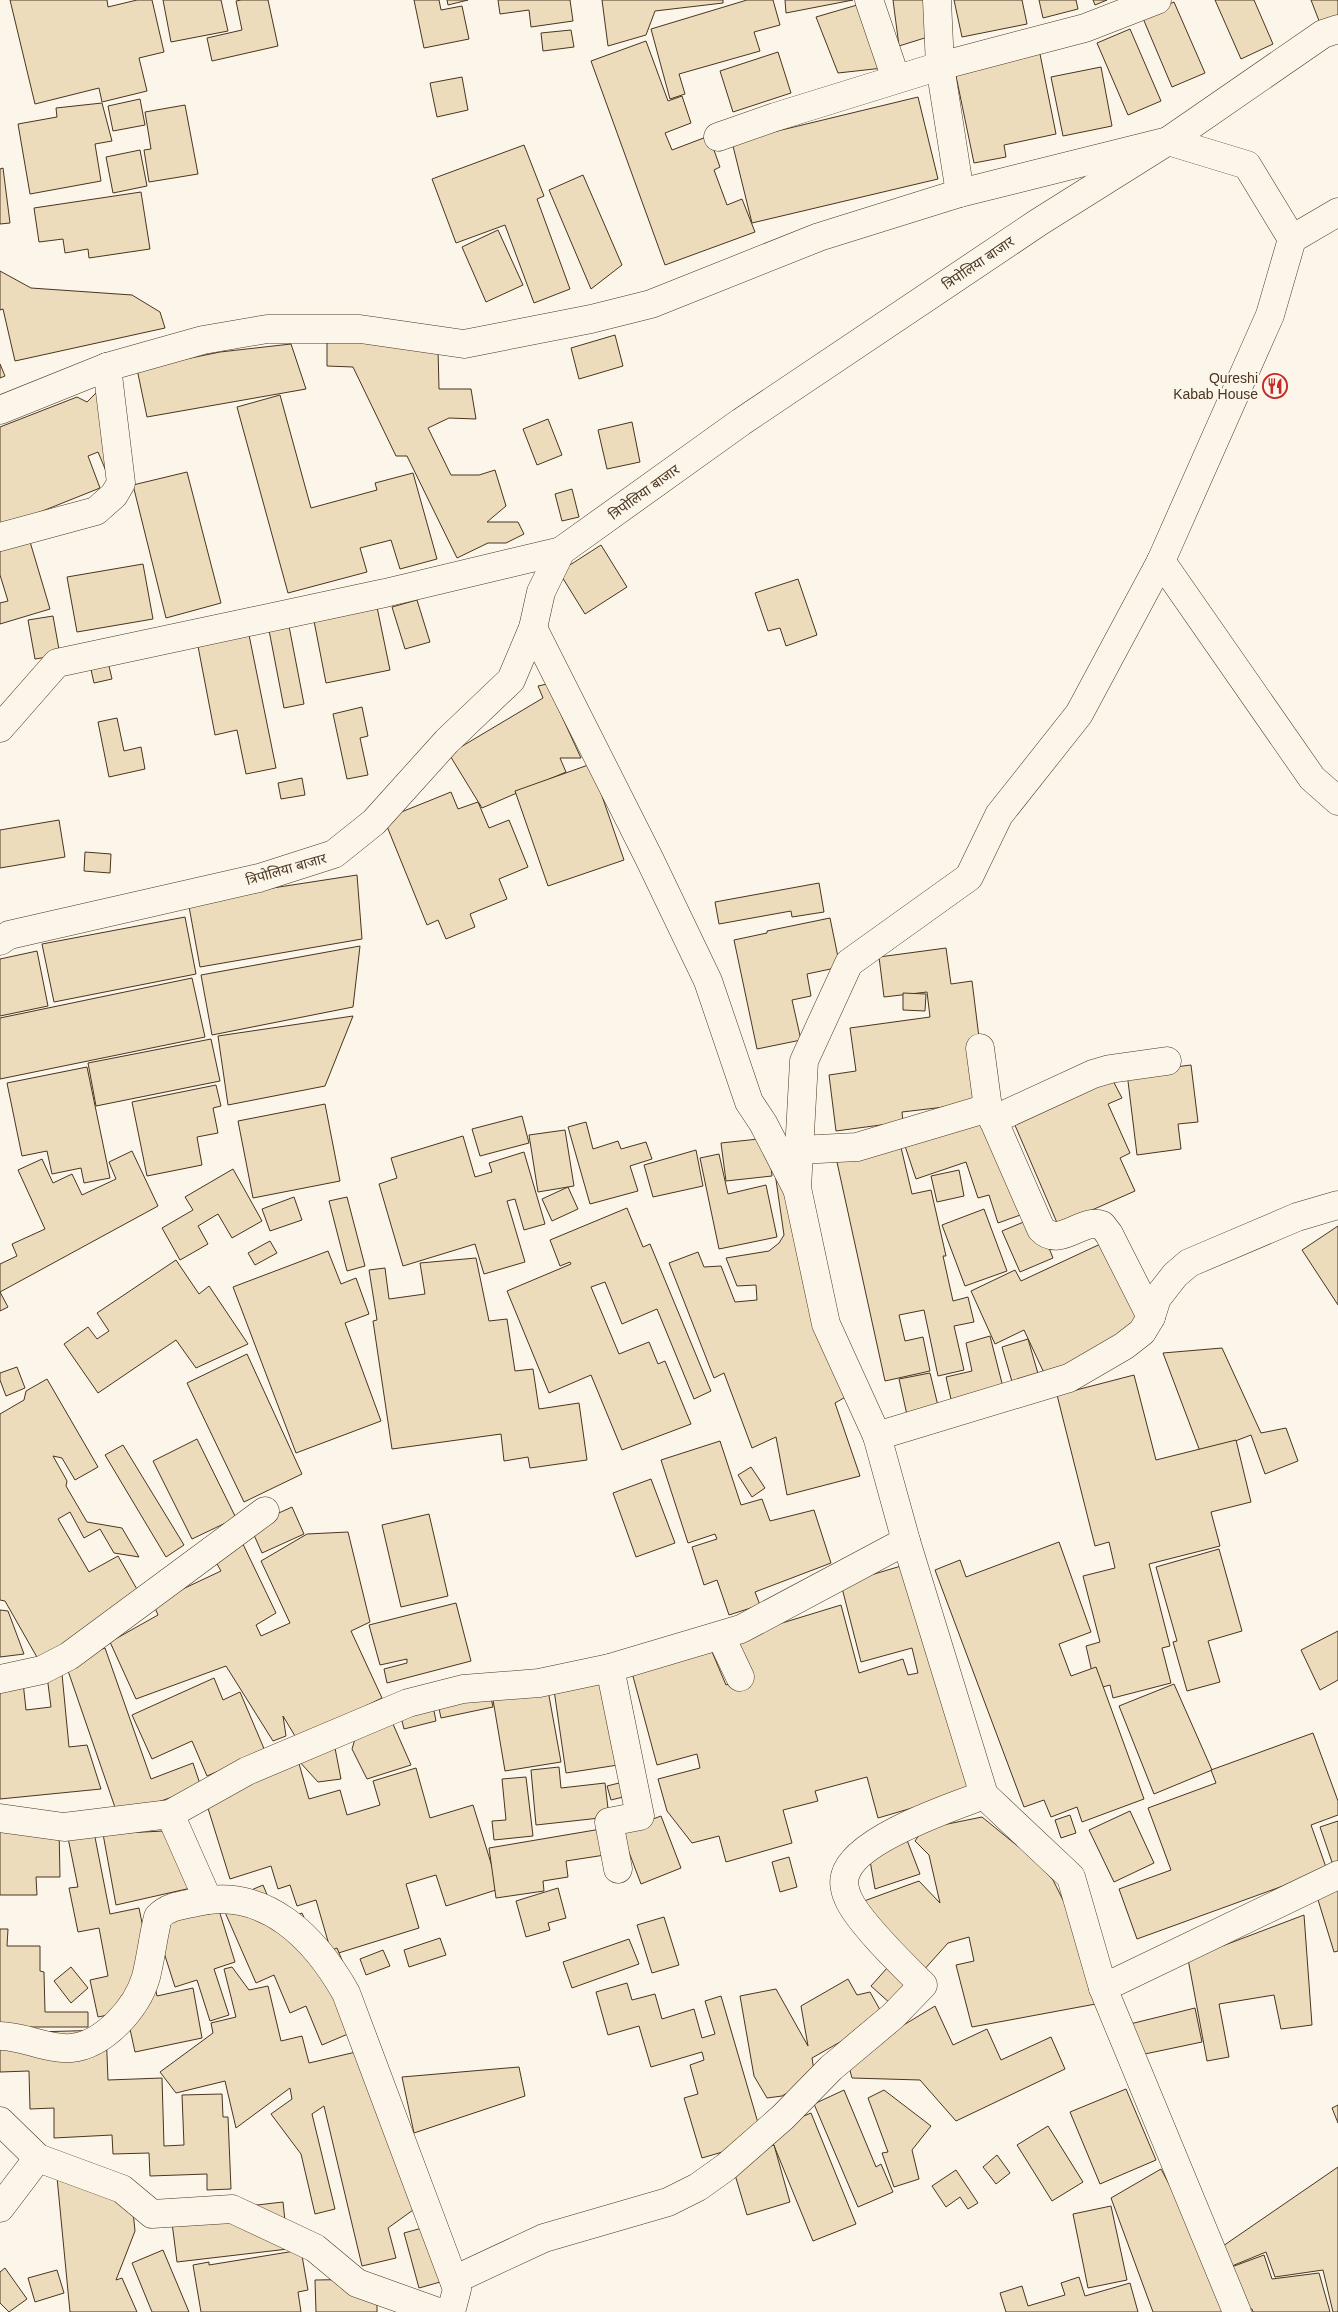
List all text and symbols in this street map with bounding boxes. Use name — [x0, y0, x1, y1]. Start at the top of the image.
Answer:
street label: त्रिपोलिया बाजार — [939, 233, 1017, 293]
place label: Qureshi Kabab House — [1173, 370, 1258, 402]
restaurant icon: Qureshi Kabab House — [1262, 373, 1288, 399]
street label: त्रिपोलिया बाजार — [606, 461, 683, 523]
street label: त्रिपोलिया बाजार — [244, 850, 328, 888]

